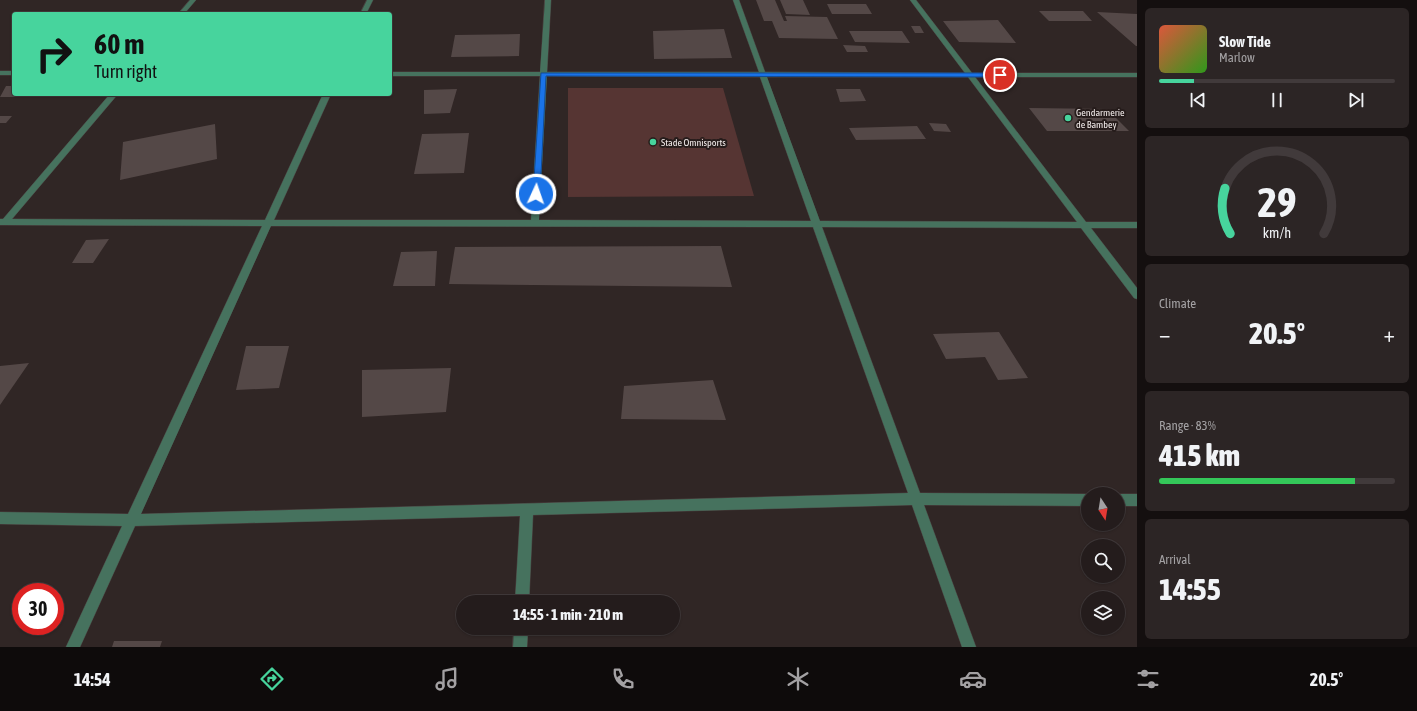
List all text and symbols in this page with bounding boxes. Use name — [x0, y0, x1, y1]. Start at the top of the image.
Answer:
icon: right — [28, 28, 80, 80]
text: 60 m — [94, 28, 144, 60]
text: Slow Tide — [1219, 33, 1271, 50]
text: Marlow — [1219, 50, 1255, 65]
pin — [983, 58, 1017, 92]
text: Turn right — [94, 61, 157, 82]
icon: arrive — [989, 64, 1011, 86]
icon: previous — [1187, 89, 1209, 111]
icon: pause — [1266, 89, 1288, 111]
icon: next — [1345, 89, 1367, 111]
place label: Gendarmerie de Bambey — [1076, 107, 1125, 130]
marker: Gendarmerie de Bambey — [1063, 113, 1073, 123]
marker: Stade Omnisports — [648, 137, 658, 147]
place label: Stade Omnisports — [661, 137, 726, 148]
position arrow — [515, 173, 557, 215]
text: 29 — [1257, 177, 1297, 225]
text: km/h — [1263, 224, 1291, 240]
text: Climate — [1159, 296, 1196, 311]
text: 20.5° — [1249, 316, 1305, 350]
text: − — [1159, 321, 1170, 347]
text: + — [1384, 321, 1395, 347]
text: Range · 83% — [1159, 418, 1216, 433]
text: 415 km — [1159, 438, 1240, 472]
north arrow — [1081, 487, 1125, 531]
map controls — [1081, 487, 1125, 635]
button: search — [1081, 539, 1125, 583]
text: Arrival — [1159, 552, 1191, 567]
text: 14:55 — [1159, 572, 1221, 606]
speed limit sign: 30 — [12, 583, 64, 635]
button: layers — [1081, 591, 1125, 635]
text: 14:55 · 1 min · 210 m — [513, 606, 623, 623]
icon: directions — [258, 665, 286, 693]
icon: music — [433, 665, 461, 693]
icon: phone — [609, 665, 637, 693]
icon: climate — [784, 665, 812, 693]
icon: car — [959, 665, 987, 693]
icon: filters — [1134, 665, 1162, 693]
text: 14:54 — [74, 669, 111, 690]
text: 20.5° — [1310, 669, 1343, 690]

